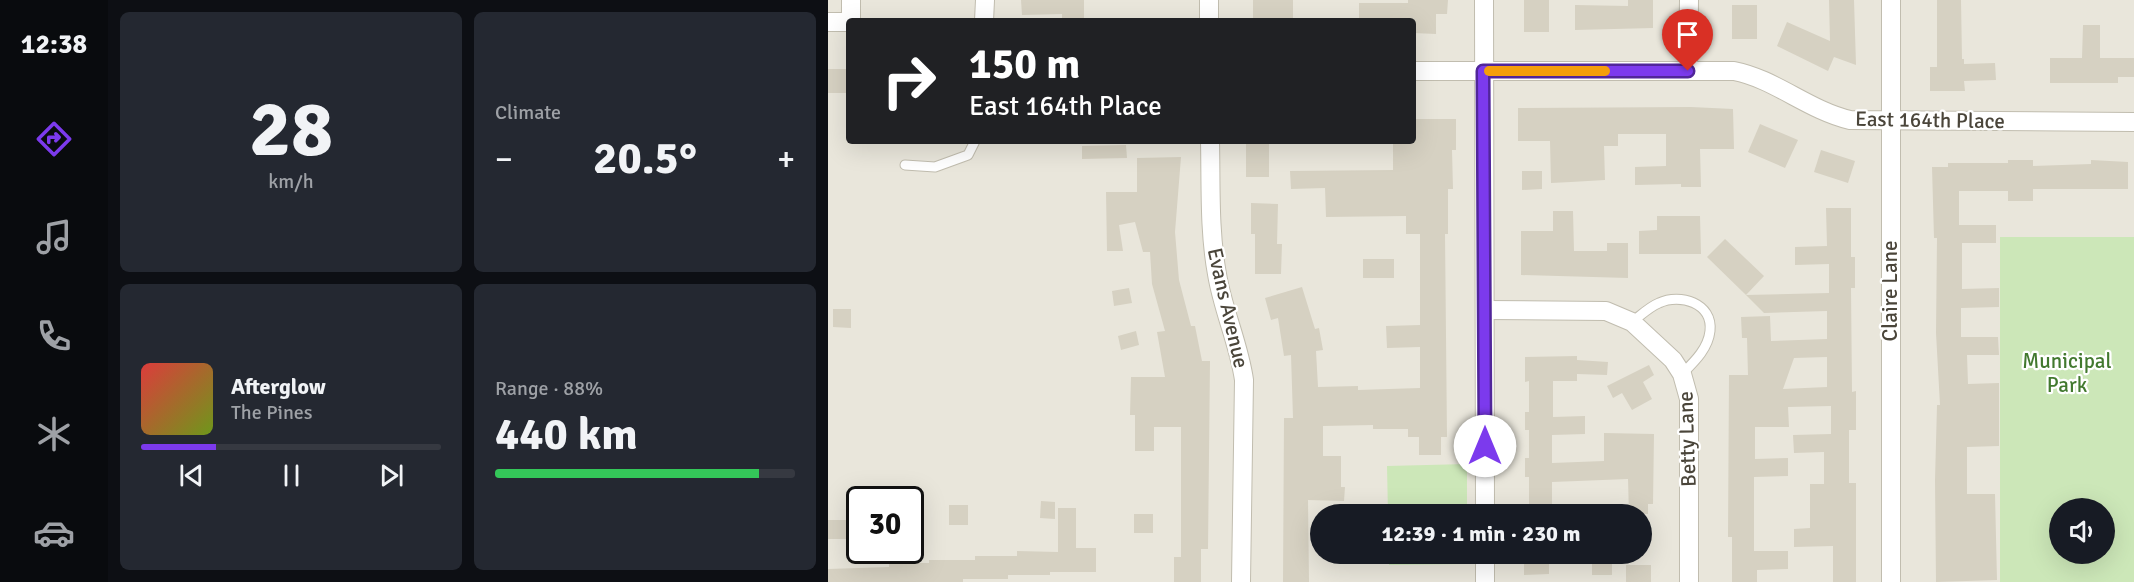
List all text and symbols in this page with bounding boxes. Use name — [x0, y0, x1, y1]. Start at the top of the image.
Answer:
pin — [1662, 9, 1713, 71]
icon: arrive — [1671, 18, 1704, 51]
text: 12:38 — [21, 28, 87, 61]
text: 150 m — [969, 39, 1080, 90]
icon: right — [870, 42, 948, 120]
text: 28 — [249, 82, 333, 178]
text: East 164th Place — [969, 90, 1162, 123]
text: Climate — [495, 100, 561, 125]
street label: East 164th Place — [1855, 106, 2005, 134]
icon: directions — [33, 118, 75, 160]
text: 20.5° — [593, 131, 697, 186]
text: − — [495, 139, 513, 180]
text: + — [777, 139, 795, 180]
text: km/h — [268, 169, 314, 194]
icon: music — [33, 216, 75, 258]
street label: Claire Lane — [1877, 240, 1903, 342]
street label: Evans Avenue — [1202, 245, 1254, 371]
icon: phone — [33, 315, 75, 357]
park label: Municipal Park — [2022, 348, 2112, 398]
text: Afterglow — [231, 373, 326, 400]
text: Range · 88% — [495, 376, 603, 401]
street label: Betty Lane — [1672, 391, 1702, 487]
text: The Pines — [231, 400, 313, 425]
text: 440 km — [495, 407, 638, 462]
icon: climate — [33, 413, 75, 455]
position arrow — [1453, 414, 1517, 478]
icon: previous — [175, 459, 208, 492]
icon: pause — [275, 459, 308, 492]
icon: next — [375, 459, 408, 492]
speed limit sign: 30 — [846, 486, 924, 564]
map controls — [2049, 498, 2115, 564]
button: sound — [2049, 498, 2115, 564]
icon: car — [33, 512, 75, 554]
text: 12:39 · 1 min · 230 m — [1381, 520, 1581, 547]

